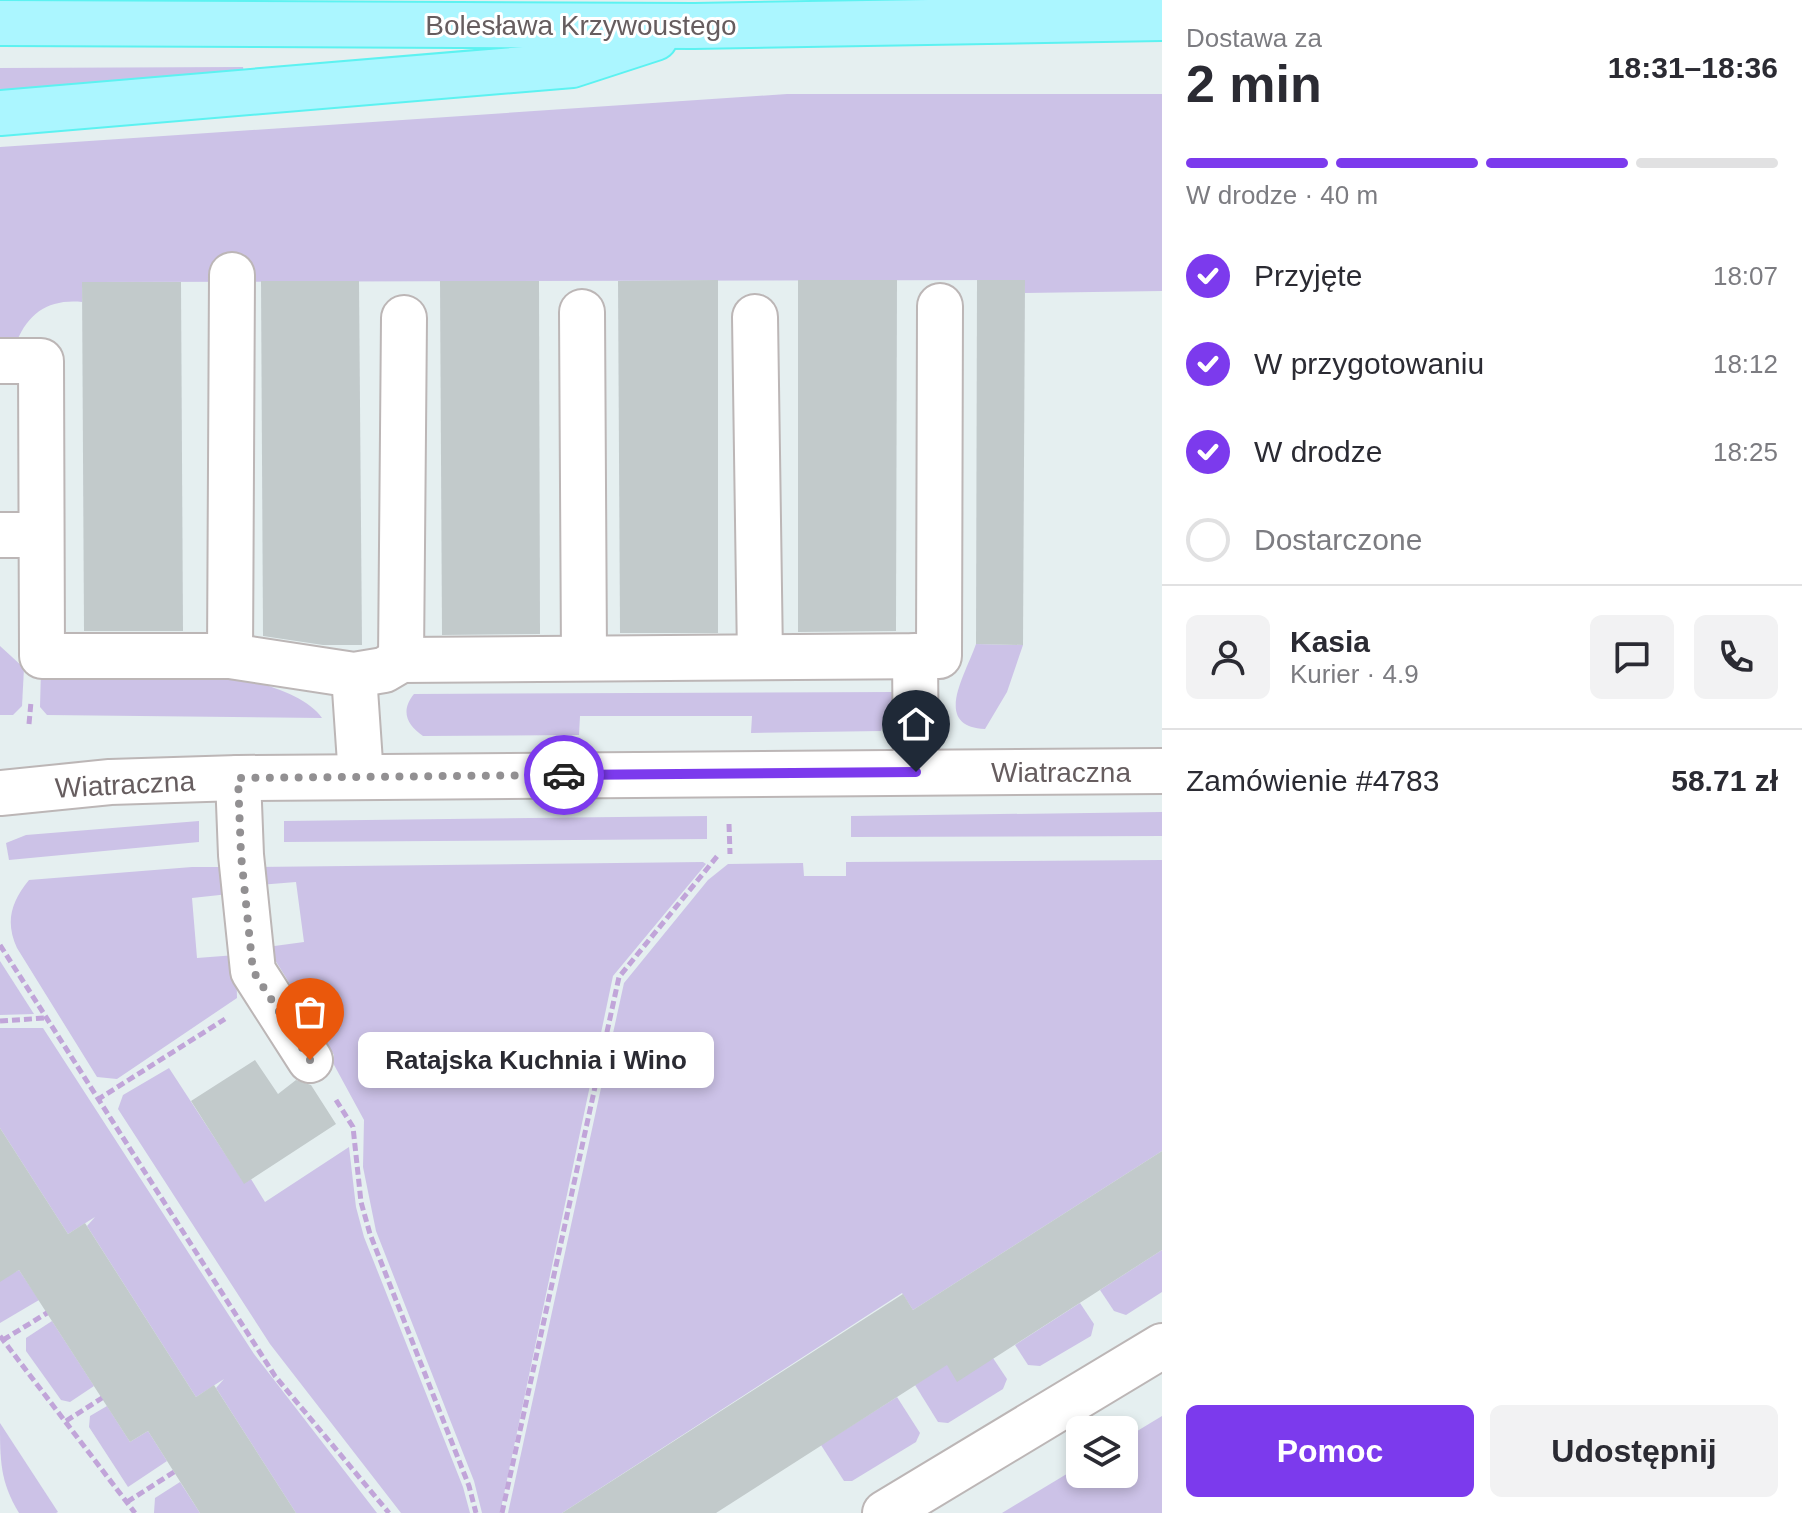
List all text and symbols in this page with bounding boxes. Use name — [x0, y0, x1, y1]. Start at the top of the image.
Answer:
street label: Bolesława Krzywoustego — [425, 10, 737, 41]
text: Dostawa za — [1186, 23, 1322, 53]
text: 18:31–18:36 — [1608, 51, 1778, 84]
text: 2 min — [1186, 55, 1322, 113]
text: W drodze · 40 m — [1186, 180, 1378, 210]
icon: check — [1186, 254, 1230, 298]
text: Przyjęte — [1254, 259, 1362, 292]
text: 18:07 — [1713, 261, 1778, 291]
icon: check — [1186, 342, 1230, 386]
text: W przygotowaniu — [1254, 347, 1484, 380]
text: 18:12 — [1713, 349, 1778, 379]
icon: check — [1186, 430, 1230, 474]
text: W drodze — [1254, 435, 1382, 468]
text: 18:25 — [1713, 437, 1778, 467]
text: Dostarczone — [1254, 523, 1422, 556]
button: person — [1186, 615, 1270, 699]
button: chat — [1590, 615, 1674, 699]
button: phone — [1694, 615, 1778, 699]
text: Kasia — [1290, 625, 1370, 658]
text: Kurier · 4.9 — [1290, 659, 1419, 689]
pin — [882, 690, 950, 772]
icon: home — [894, 702, 938, 746]
courier — [524, 735, 604, 815]
icon: car — [542, 753, 586, 797]
street label: Wiatraczna — [991, 757, 1131, 788]
text: Zamówienie #4783 — [1186, 764, 1440, 797]
text: 58.71 zł — [1671, 764, 1778, 797]
street label: Wiatraczna — [54, 765, 196, 804]
pin — [276, 978, 344, 1060]
icon: bag — [288, 990, 332, 1034]
callout: Ratajska Kuchnia i Wino — [358, 1032, 714, 1088]
text: Ratajska Kuchnia i Wino — [385, 1045, 687, 1075]
button: Pomoc — [1186, 1405, 1474, 1497]
button: Udostępnij — [1490, 1405, 1778, 1497]
map controls — [1066, 1416, 1138, 1488]
button: layers — [1066, 1416, 1138, 1488]

